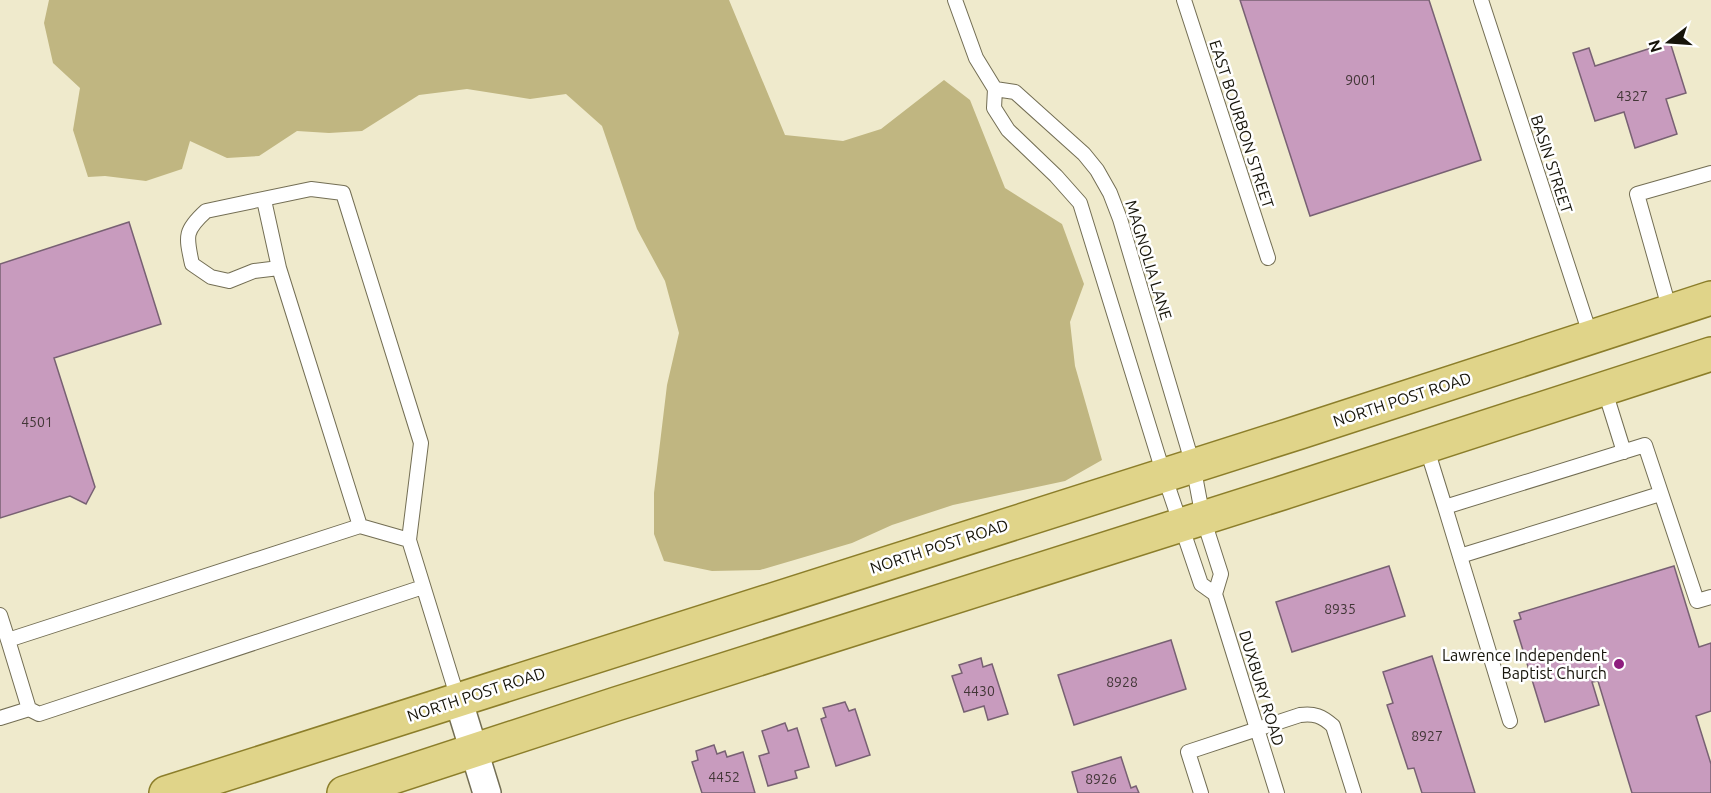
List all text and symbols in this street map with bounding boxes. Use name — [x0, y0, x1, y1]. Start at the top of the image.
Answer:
north arrow — [1639, 12, 1699, 72]
street label: EAST BOURBON STREET — [1206, 38, 1278, 211]
text: N — [1644, 38, 1665, 55]
house number: 9001 — [1345, 72, 1377, 88]
house number: 4327 — [1616, 88, 1648, 104]
street label: BASIN STREET — [1528, 112, 1576, 216]
street label: MAGNOLIA LANE — [1122, 198, 1176, 322]
street label: NORTH POST ROAD — [1331, 368, 1473, 430]
house number: 4501 — [21, 414, 53, 430]
street label: NORTH POST ROAD — [868, 515, 1010, 577]
house number: 8935 — [1324, 601, 1356, 617]
street label: DUXBURY ROAD — [1236, 628, 1288, 748]
place label: Lawrence Independent Baptist Church — [1442, 646, 1608, 682]
marker: Lawrence Independent Baptist Church — [1612, 657, 1626, 671]
street label: NORTH POST ROAD — [405, 663, 547, 725]
house number: 8928 — [1106, 674, 1138, 690]
house number: 4430 — [963, 683, 995, 699]
house number: 8927 — [1411, 728, 1443, 744]
house number: 4452 — [708, 769, 740, 785]
house number: 8926 — [1085, 771, 1117, 787]

